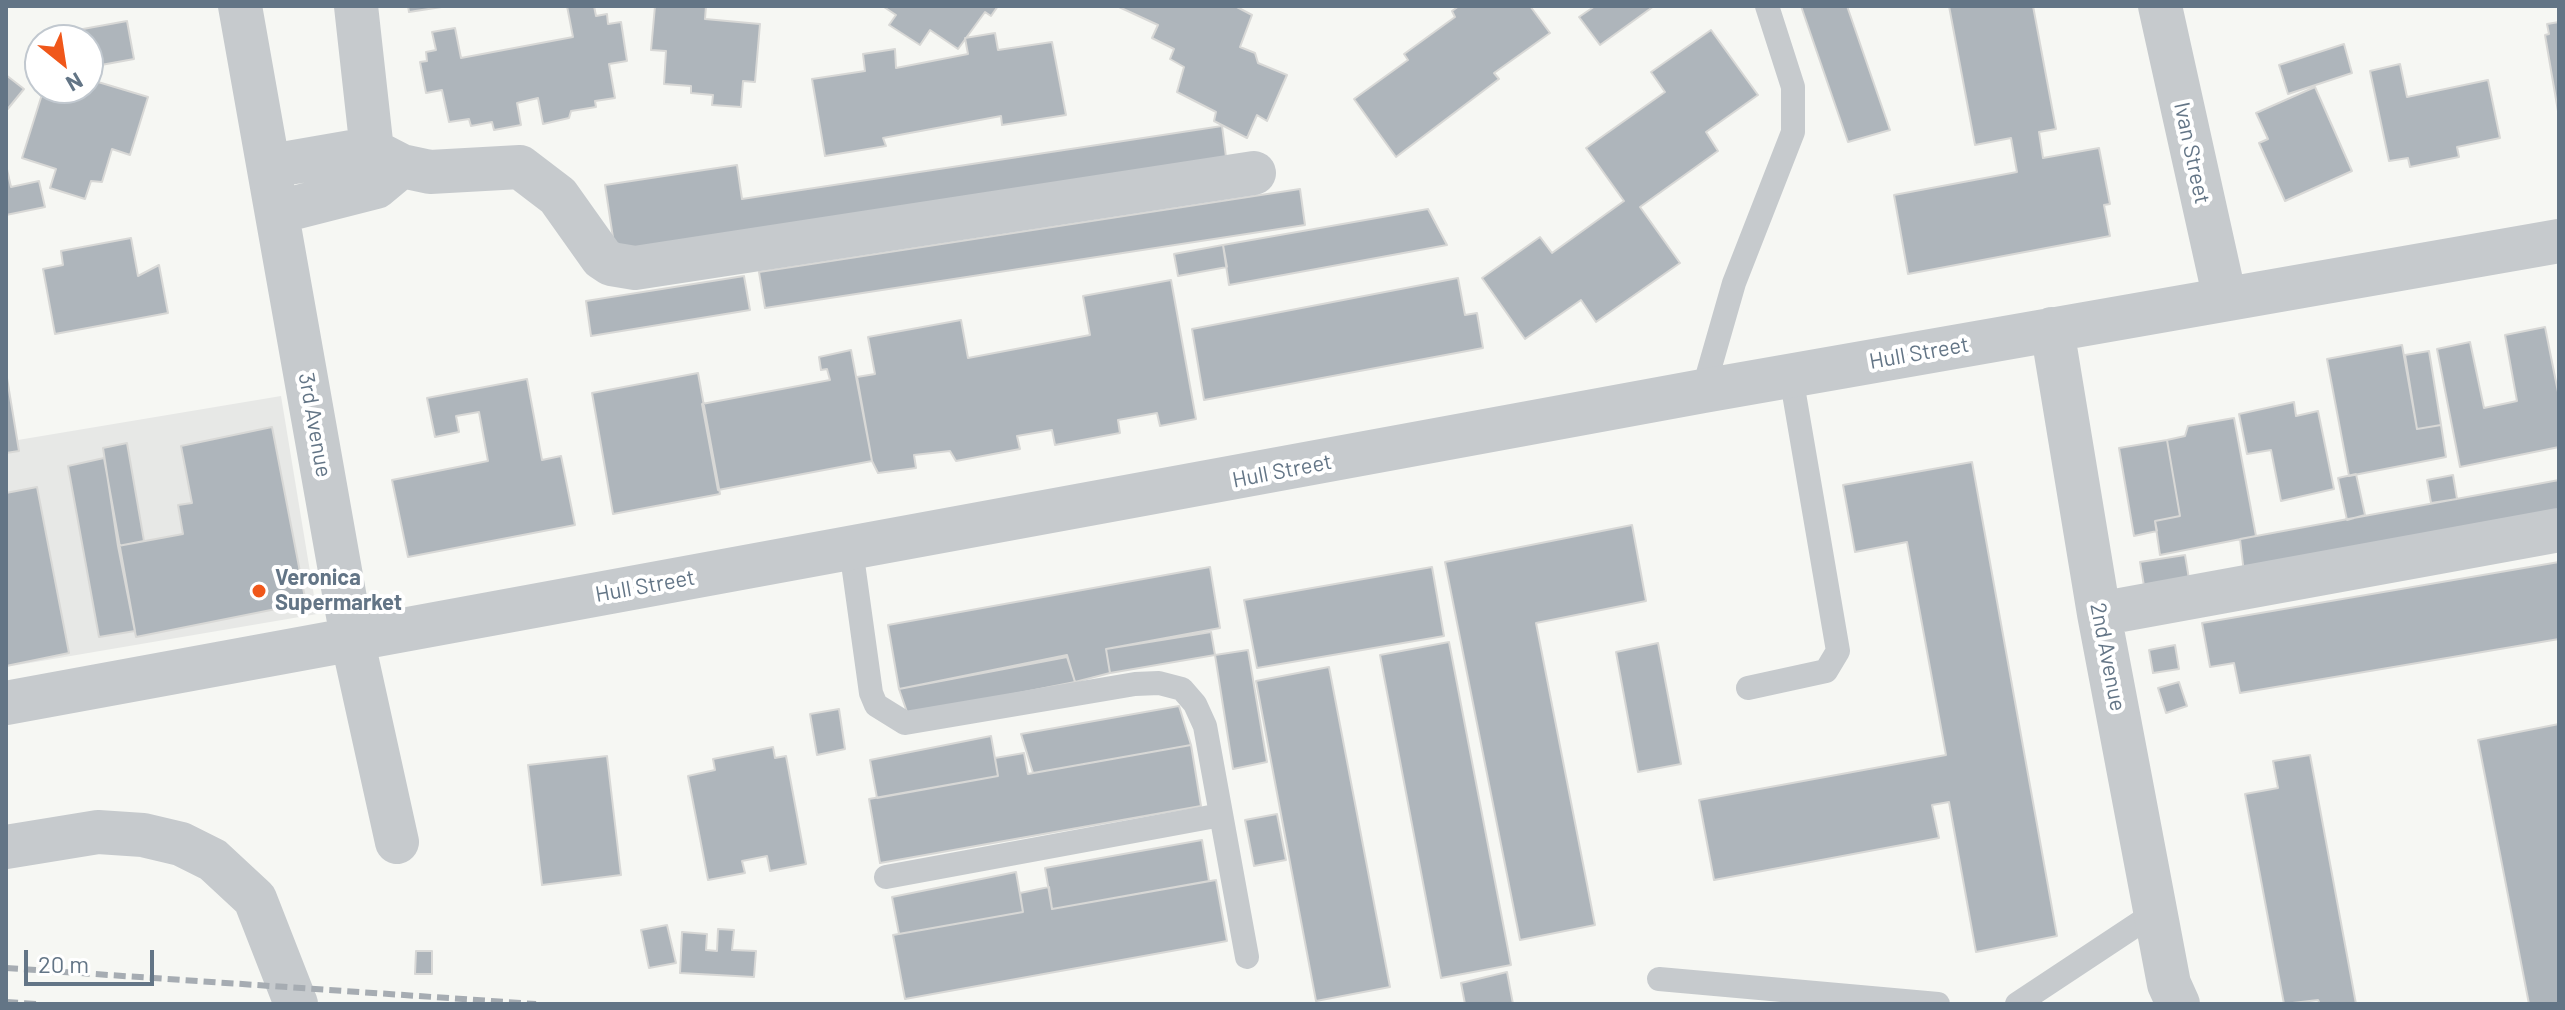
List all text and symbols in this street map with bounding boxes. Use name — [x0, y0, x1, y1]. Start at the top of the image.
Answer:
north arrow — [24, 24, 104, 104]
text: N — [62, 68, 88, 98]
street label: Ivan Street — [2168, 100, 2216, 206]
street label: Hull Street — [1867, 331, 1971, 375]
street label: 3rd Avenue — [293, 371, 337, 479]
street label: Hull Street — [1230, 448, 1334, 494]
street label: Hull Street — [593, 564, 697, 608]
place label: Veronica Supermarket — [275, 565, 402, 616]
marker: Veronica Supermarket — [250, 582, 268, 600]
street label: 2nd Avenue — [2085, 601, 2131, 713]
scale bar — [28, 934, 158, 984]
text: 20 m — [38, 949, 89, 978]

